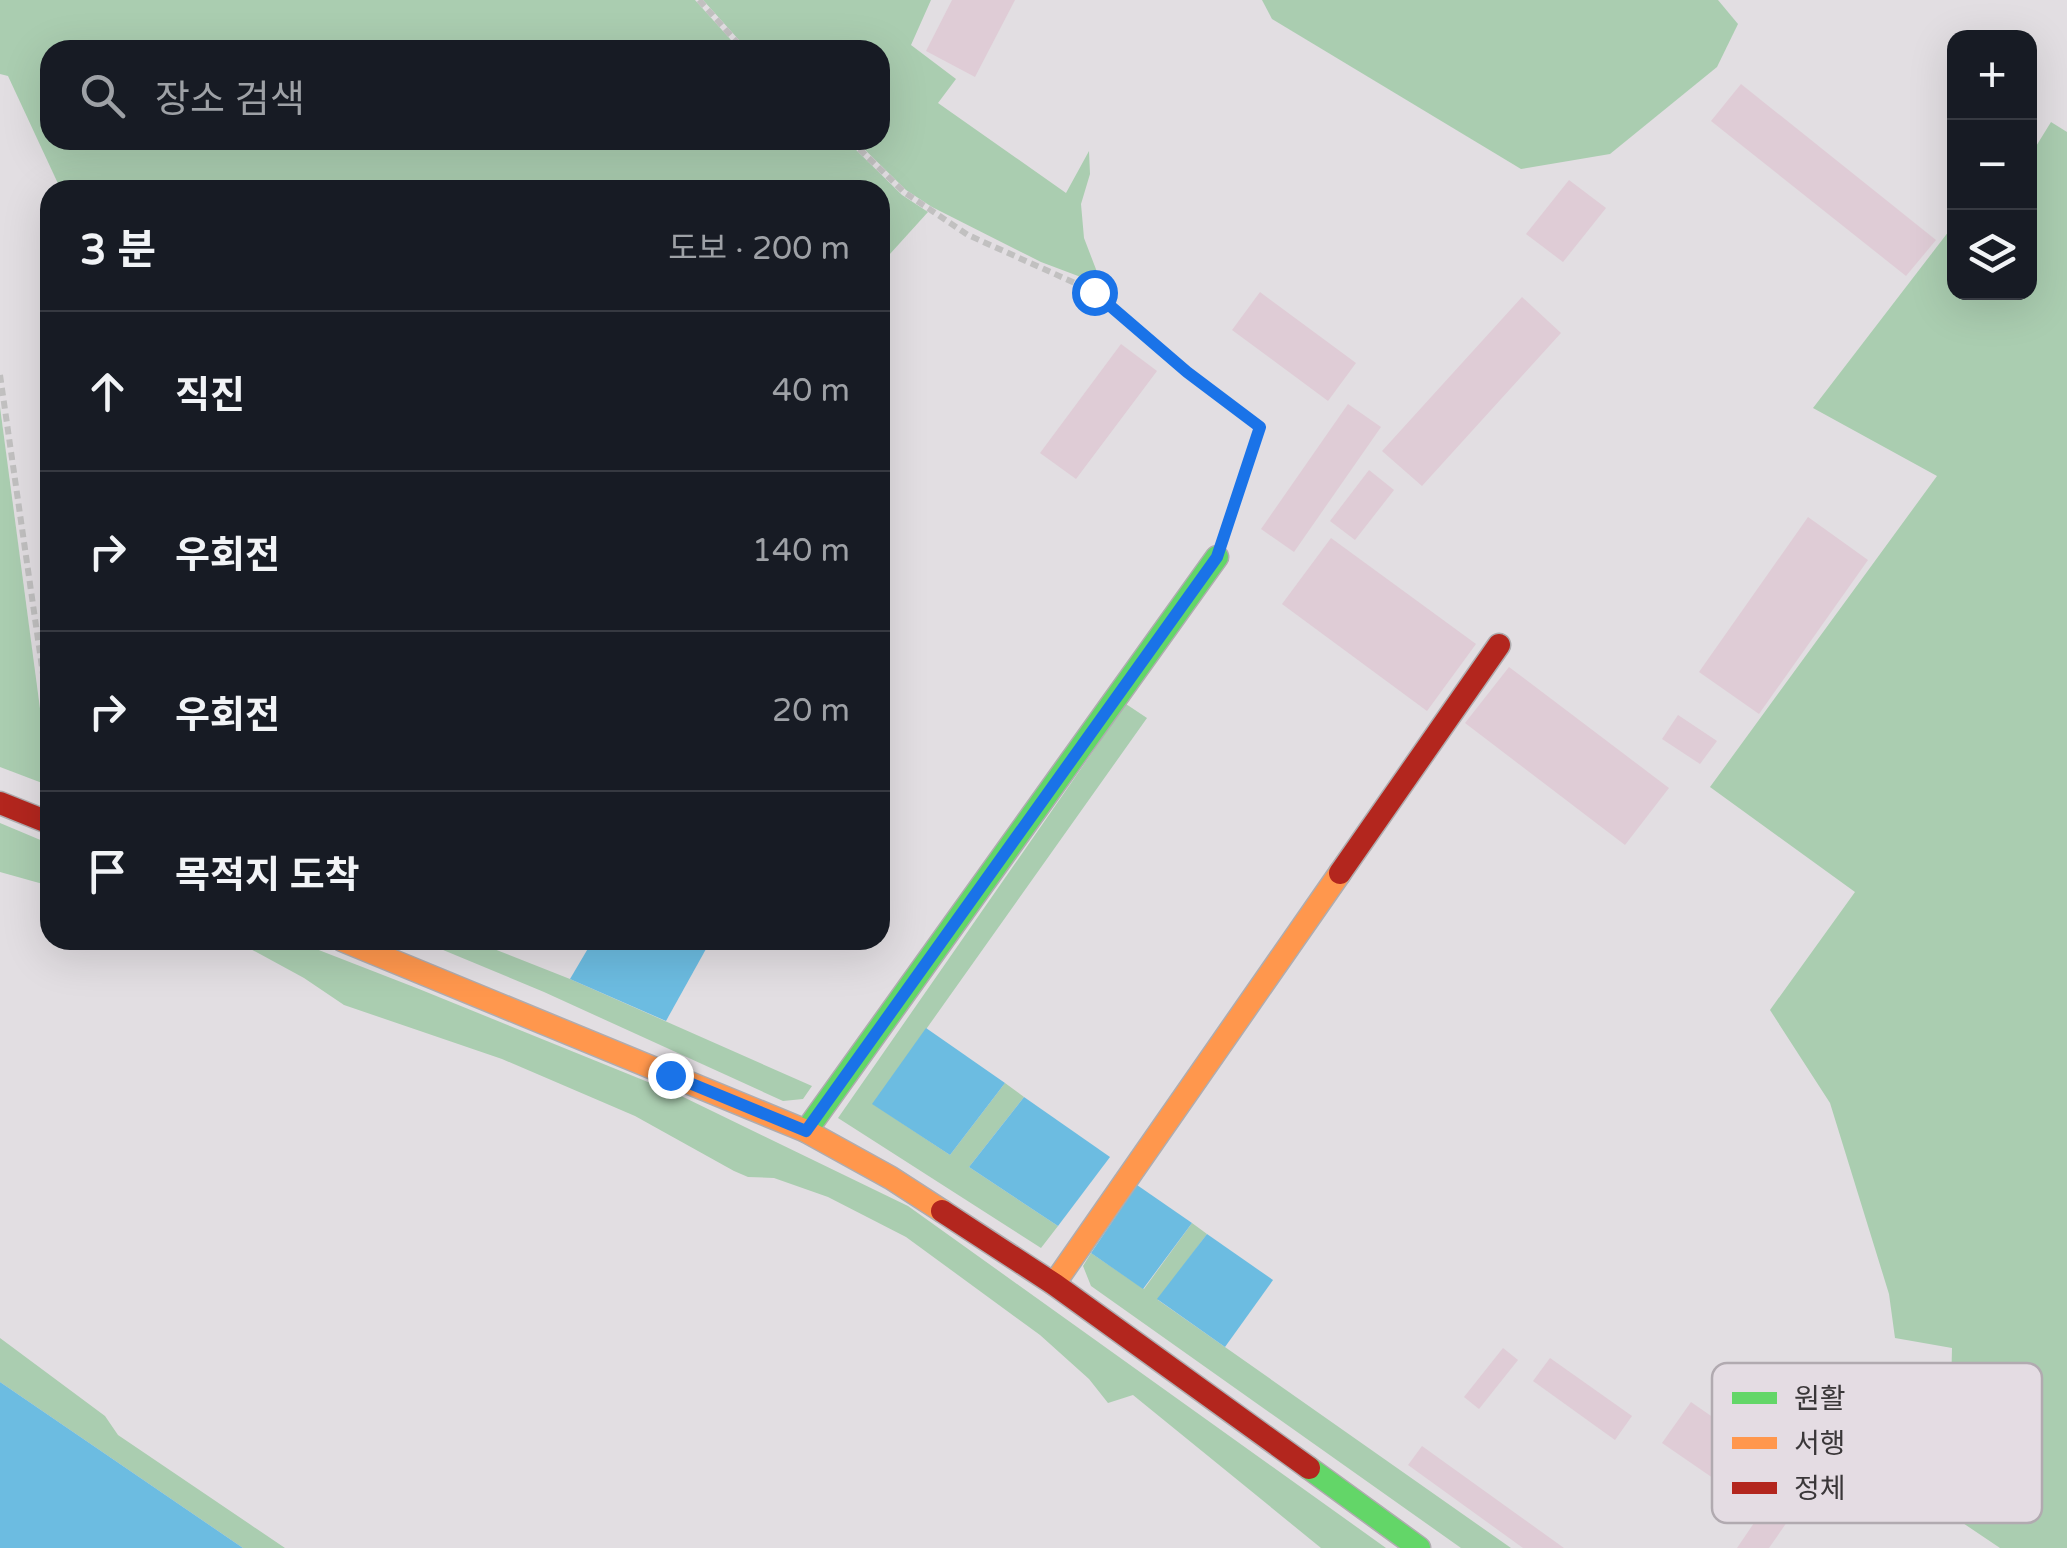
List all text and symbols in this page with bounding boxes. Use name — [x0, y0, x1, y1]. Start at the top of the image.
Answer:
map controls — [1947, 30, 2037, 300]
button: + — [1947, 30, 2037, 120]
search box — [40, 40, 890, 150]
icon: search — [75, 68, 130, 123]
text: 장소 검색 — [155, 77, 305, 123]
button: − — [1947, 120, 2037, 210]
button: layers — [1947, 210, 2037, 300]
text: 3 분 — [80, 225, 156, 276]
text: 도보 · 200 m — [668, 230, 850, 268]
route start — [1072, 270, 1118, 316]
icon: ahead — [80, 364, 135, 419]
text: 40 m — [772, 372, 850, 410]
text: 직진 — [175, 373, 245, 419]
icon: right — [80, 524, 135, 579]
text: 140 m — [752, 532, 850, 570]
text: 우회전 — [175, 533, 280, 579]
icon: right — [80, 684, 135, 739]
text: 20 m — [772, 692, 850, 730]
text: 우회전 — [175, 693, 280, 739]
icon: arrive — [80, 844, 135, 899]
text: 목적지 도착 — [175, 853, 360, 899]
route end — [648, 1053, 694, 1099]
legend — [1712, 1363, 2042, 1523]
text: 원활 — [1794, 1382, 1846, 1416]
text: 서행 — [1794, 1427, 1846, 1461]
text: 정체 — [1794, 1472, 1846, 1506]

